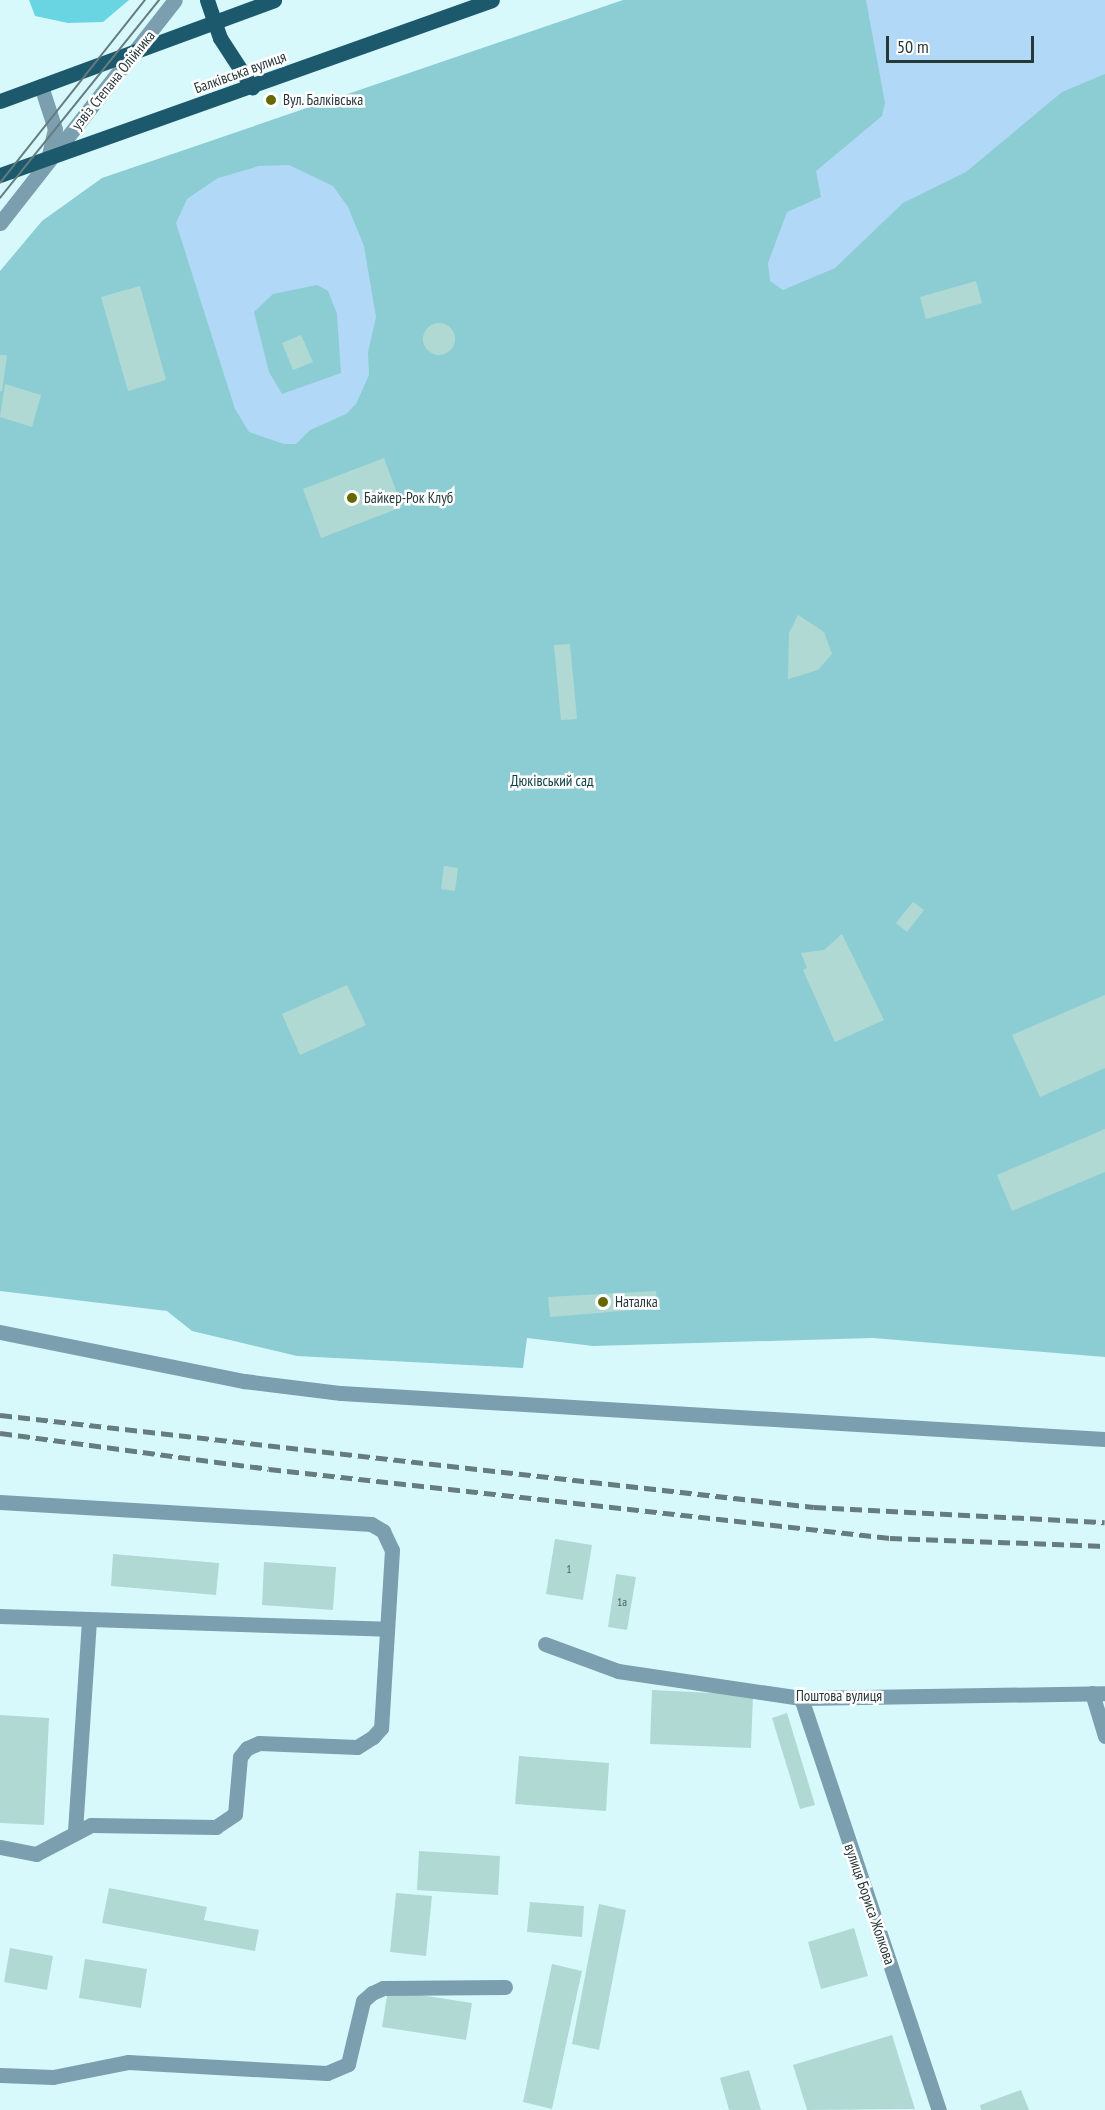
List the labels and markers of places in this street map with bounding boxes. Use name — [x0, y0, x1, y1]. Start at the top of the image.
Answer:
place label: Вул. Балківська — [283, 91, 364, 109]
marker: Вул. Балківська — [264, 93, 278, 107]
place label: Байкер-Рок Клуб — [364, 489, 453, 507]
marker: Байкер-Рок Клуб — [345, 491, 359, 505]
place label: Наталка — [615, 1293, 658, 1311]
marker: Наталка — [596, 1295, 610, 1309]

